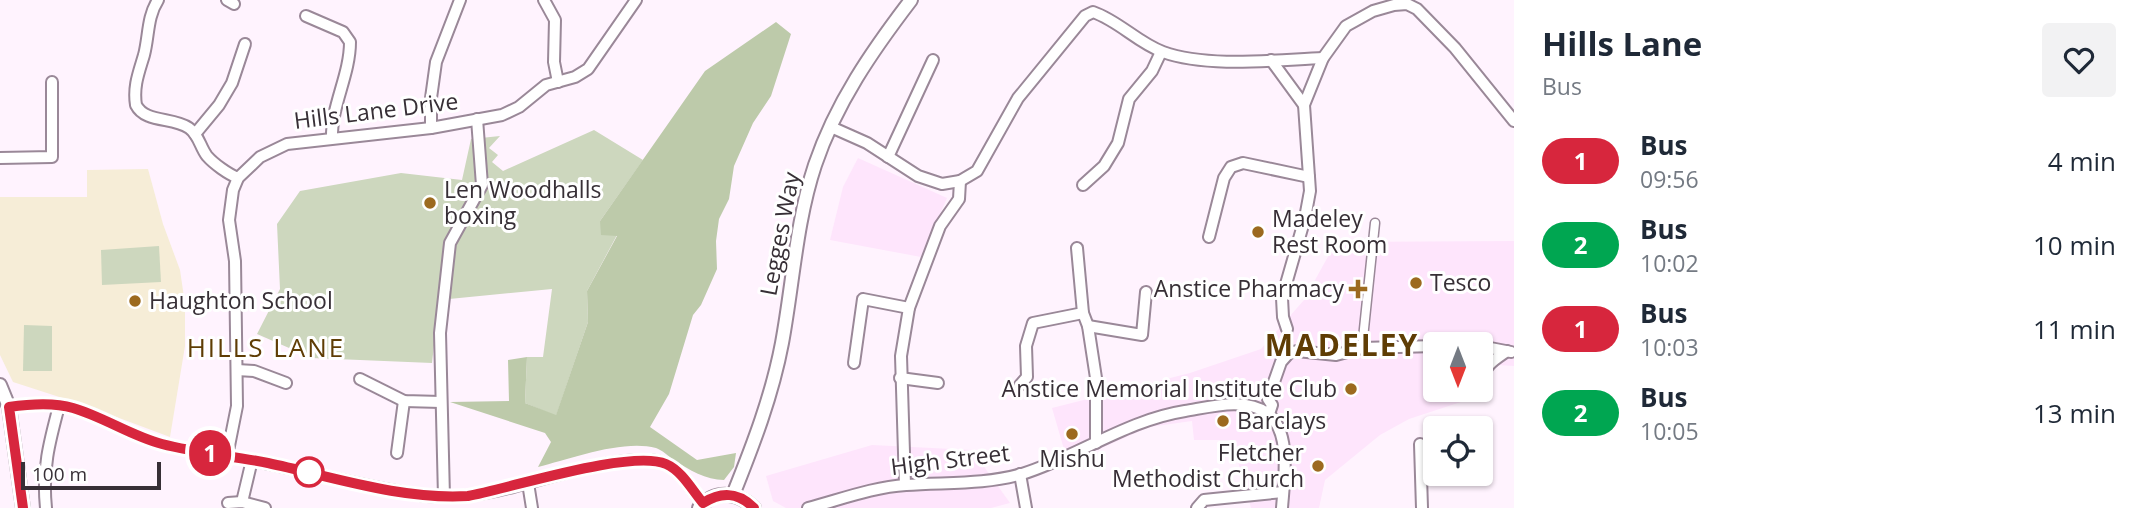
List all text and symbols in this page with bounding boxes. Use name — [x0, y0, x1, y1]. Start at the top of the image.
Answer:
text: Hills Lane — [1542, 21, 1702, 66]
button: heart — [2042, 23, 2116, 97]
text: Bus — [1542, 70, 1582, 102]
street label: Hills Lane Drive — [292, 84, 460, 136]
text: Bus — [1640, 127, 1687, 163]
text: 4 min — [2048, 143, 2116, 179]
text: 1 — [1574, 144, 1587, 177]
text: 09:56 — [1640, 163, 1699, 195]
street label: Legges Way — [751, 169, 807, 298]
place label: Len Woodhalls boxing — [444, 173, 601, 231]
marker: Len Woodhalls boxing — [422, 195, 438, 211]
place label: Madeley Rest Room — [1272, 202, 1387, 260]
text: Bus — [1640, 211, 1687, 247]
marker: Madeley Rest Room — [1250, 224, 1266, 240]
text: 10 min — [2033, 227, 2116, 263]
text: 2 — [1574, 228, 1587, 261]
text: 10:02 — [1640, 247, 1699, 279]
place label: Tesco — [1430, 266, 1491, 298]
place label: Anstice Pharmacy — [1154, 272, 1344, 304]
marker: Tesco — [1408, 275, 1424, 291]
marker: Anstice Pharmacy — [1350, 281, 1366, 297]
place label: Haughton School — [149, 284, 333, 316]
marker: Haughton School — [127, 293, 143, 309]
text: Bus — [1640, 295, 1687, 331]
text: 11 min — [2033, 311, 2116, 347]
text: 1 — [1574, 312, 1587, 345]
district label: MADELEY — [1265, 324, 1419, 365]
district label: HILLS LANE — [187, 329, 345, 365]
text: 10:03 — [1640, 331, 1699, 363]
north arrow — [1423, 332, 1493, 402]
map controls — [1423, 332, 1493, 486]
place label: Anstice Memorial Institute Club — [1002, 372, 1337, 404]
text: Bus — [1640, 379, 1687, 415]
marker: Anstice Memorial Institute Club — [1343, 381, 1359, 397]
text: 13 min — [2033, 395, 2116, 431]
text: 2 — [1574, 396, 1587, 429]
place label: Barclays — [1237, 404, 1326, 436]
marker: Barclays — [1215, 413, 1231, 429]
text: 10:05 — [1640, 415, 1699, 447]
button: locate — [1423, 416, 1493, 486]
marker: Mishu — [1064, 426, 1080, 442]
line badge: 1 — [187, 430, 233, 476]
text: 1 — [203, 436, 217, 469]
street label: High Street — [889, 436, 1011, 482]
place label: Fletcher Methodist Church — [1112, 436, 1305, 494]
place label: Mishu — [1039, 442, 1105, 474]
unlabelled marker — [294, 457, 324, 487]
marker: Fletcher Methodist Church — [1310, 458, 1326, 474]
scale bar — [21, 459, 161, 491]
text: 100 m — [32, 461, 87, 487]

